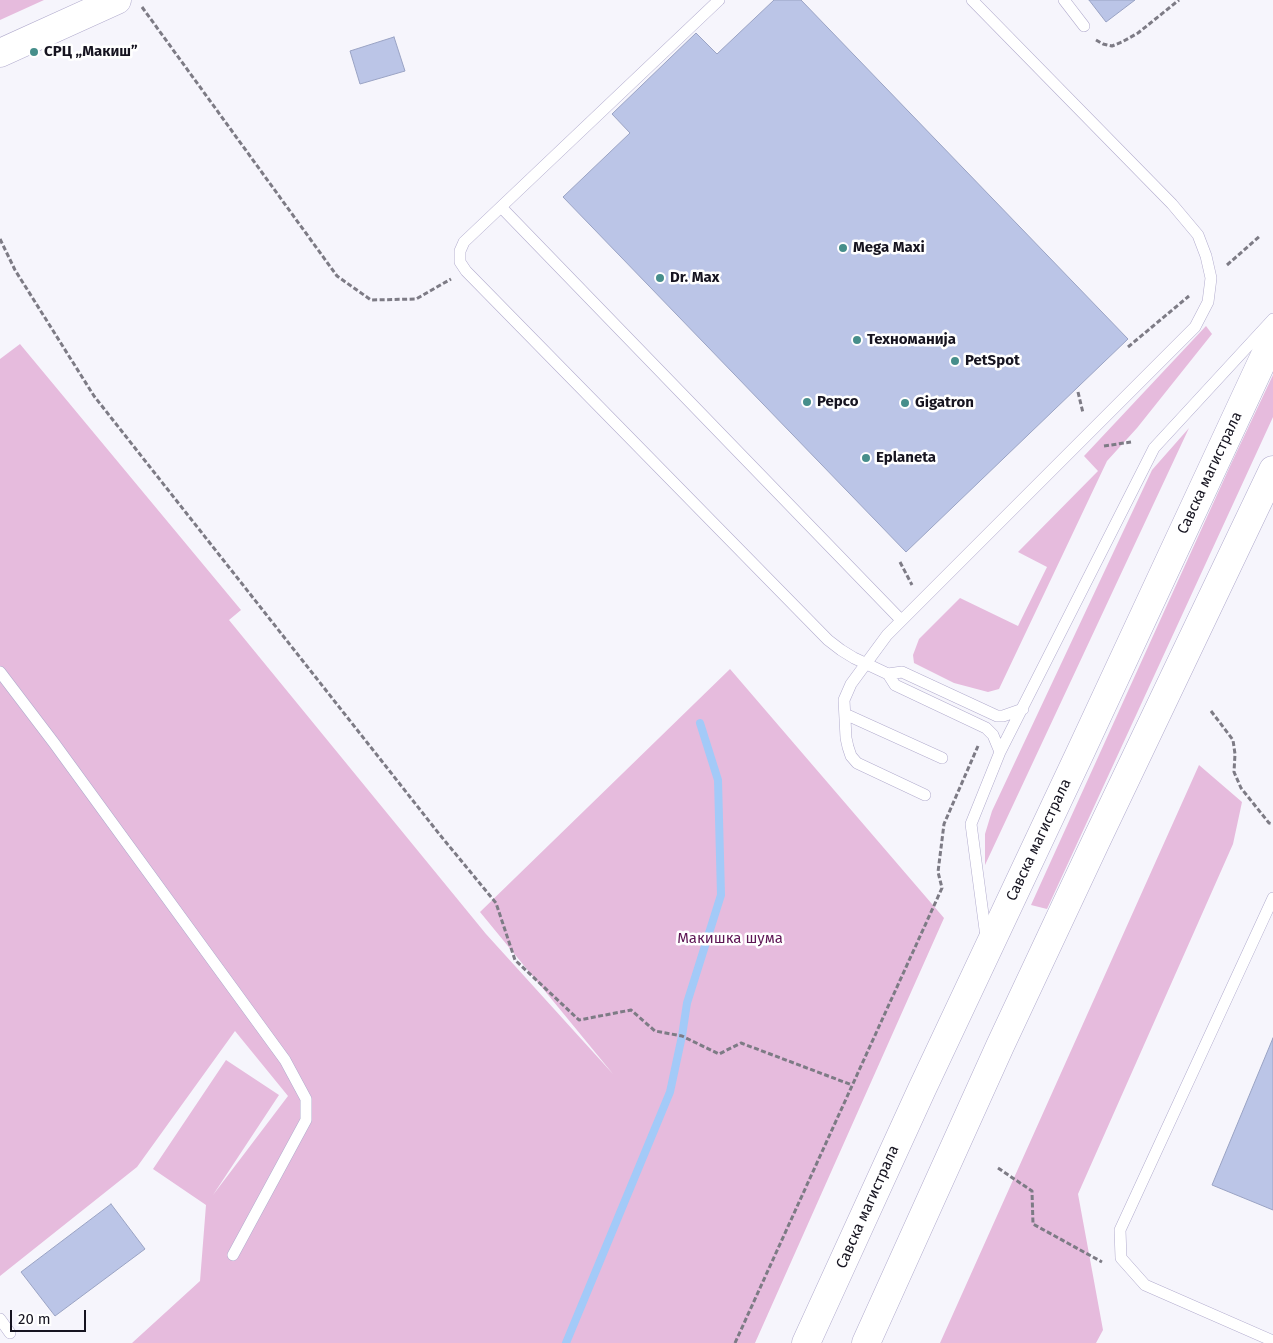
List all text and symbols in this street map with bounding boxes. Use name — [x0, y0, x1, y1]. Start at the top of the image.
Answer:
place label: СРЦ „Макиш” — [44, 43, 138, 61]
marker: СРЦ „Макиш” — [28, 46, 40, 58]
place label: Mega Maxi — [853, 239, 925, 257]
marker: Mega Maxi — [837, 242, 849, 254]
place label: Dr. Max — [670, 269, 719, 287]
marker: Dr. Max — [654, 272, 666, 284]
place label: Техноманија — [867, 331, 956, 349]
marker: Техноманија — [851, 334, 863, 346]
place label: PetSpot — [965, 352, 1020, 370]
marker: PetSpot — [949, 355, 961, 367]
place label: Pepco — [817, 393, 858, 411]
place label: Gigatron — [915, 394, 974, 412]
marker: Pepco — [801, 396, 813, 408]
marker: Gigatron — [899, 397, 911, 409]
street label: Савска магистрала — [1174, 409, 1246, 537]
place label: Eplaneta — [876, 449, 936, 467]
marker: Eplaneta — [860, 452, 872, 464]
street label: Савска магистрала — [1003, 776, 1075, 904]
park label: Макишка шума — [677, 930, 783, 948]
street label: Савска магистрала — [833, 1143, 903, 1271]
scale bar — [12, 1300, 89, 1332]
text: 20 m — [18, 1310, 51, 1328]

